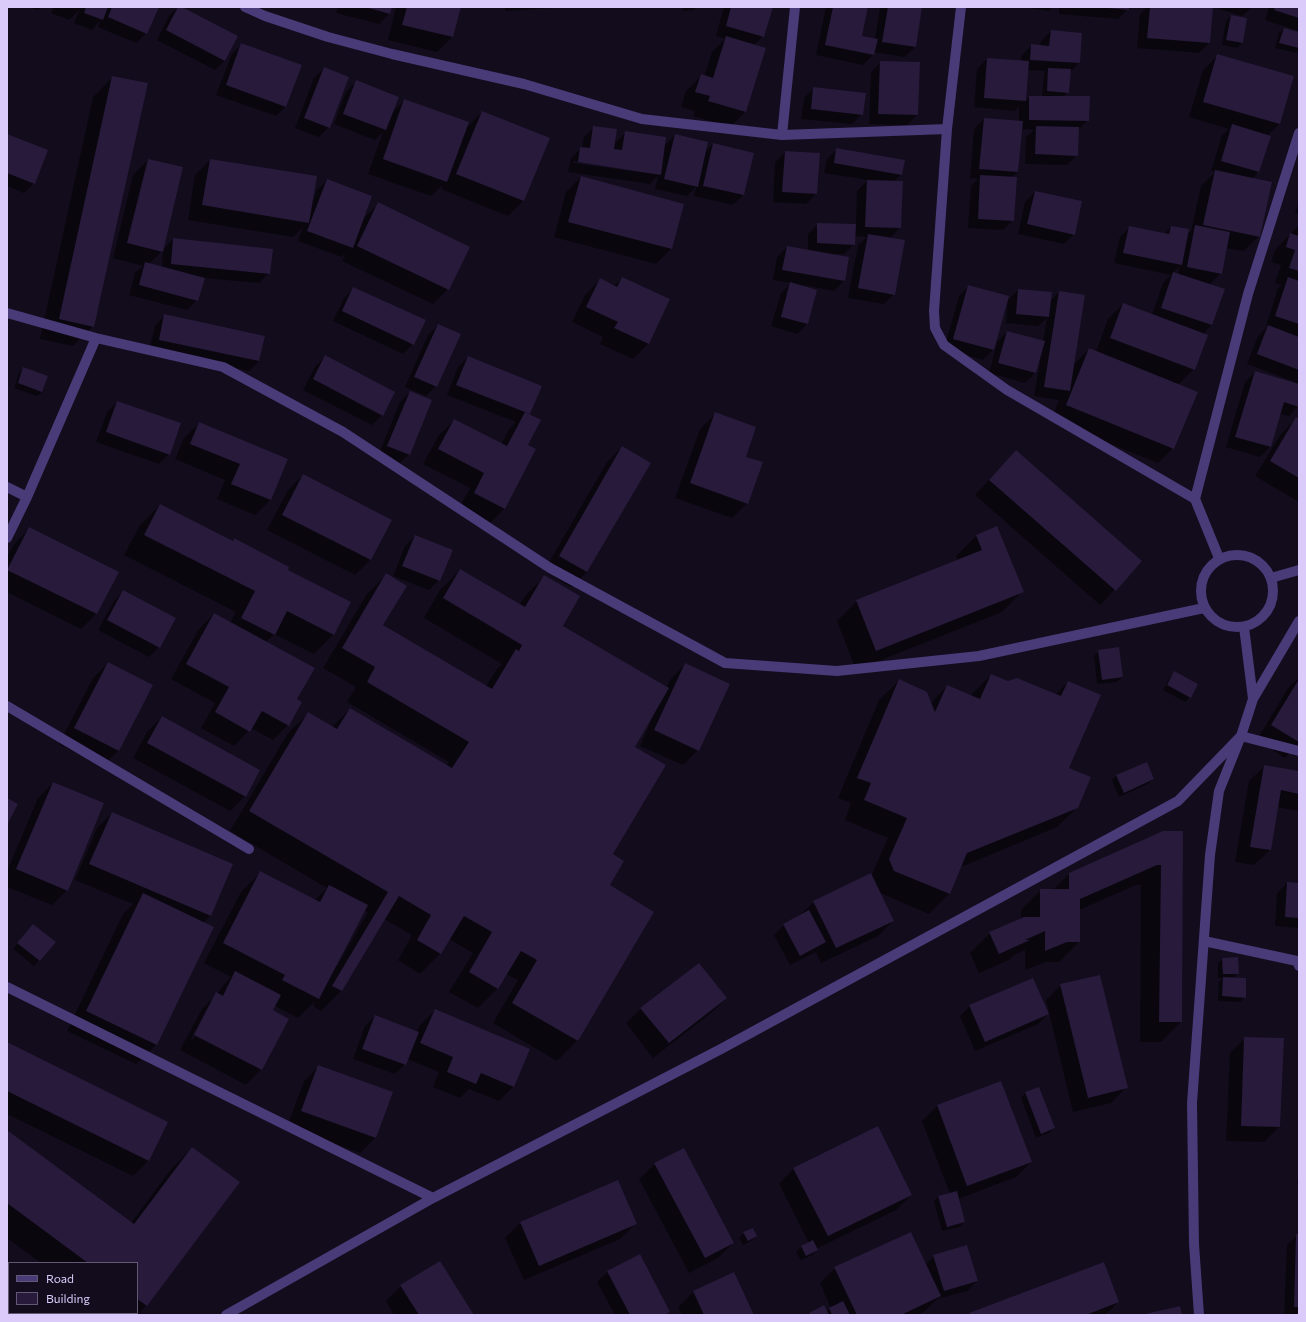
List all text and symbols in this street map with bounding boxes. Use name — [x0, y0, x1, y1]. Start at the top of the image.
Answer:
legend — [8, 1262, 138, 1314]
text: Road — [46, 1271, 74, 1285]
text: Building — [46, 1291, 90, 1305]

